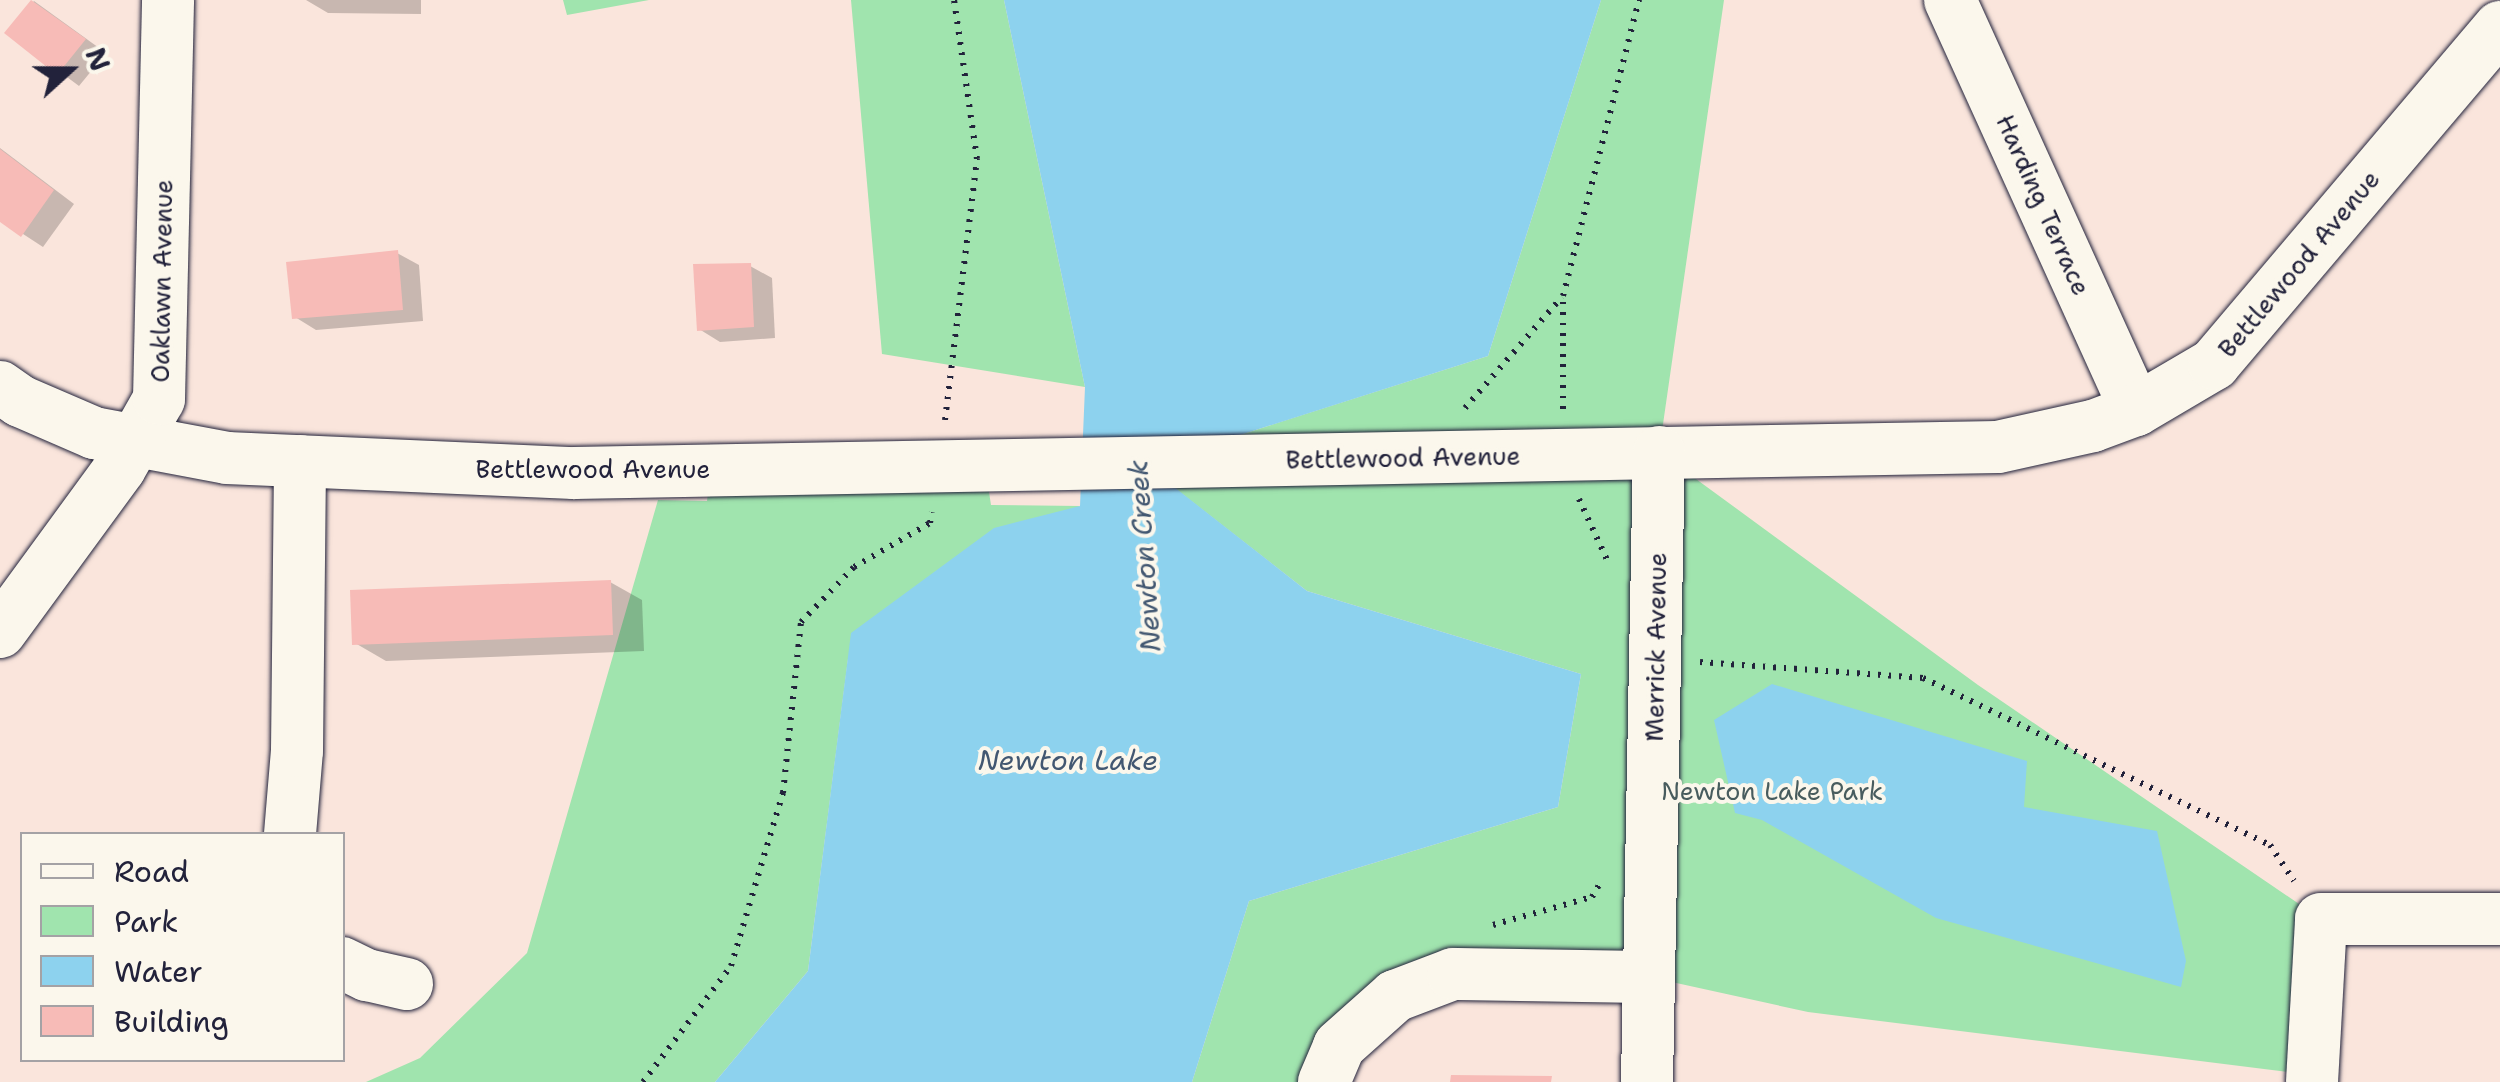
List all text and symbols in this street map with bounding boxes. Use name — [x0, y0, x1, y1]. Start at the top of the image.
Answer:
north arrow — [20, 20, 120, 120]
text: N — [76, 42, 120, 76]
street label: Harding Terrace — [1990, 110, 2096, 300]
street label: Bettlewood Avenue — [2212, 164, 2386, 364]
street label: Oaklawn Avenue — [145, 179, 179, 383]
street label: Bettlewood Avenue — [1285, 441, 1521, 475]
street label: Bettlewood Avenue — [476, 454, 710, 484]
water label: Newton Creek — [1121, 459, 1167, 653]
street label: Merrick Avenue — [1639, 552, 1673, 742]
water label: Newton Lake — [978, 743, 1158, 777]
park label: Newton Lake Park — [1661, 776, 1883, 806]
legend — [20, 832, 345, 1062]
text: Road — [114, 851, 189, 892]
text: Park — [114, 901, 178, 942]
text: Water — [114, 951, 203, 992]
text: Building — [114, 1001, 229, 1042]

